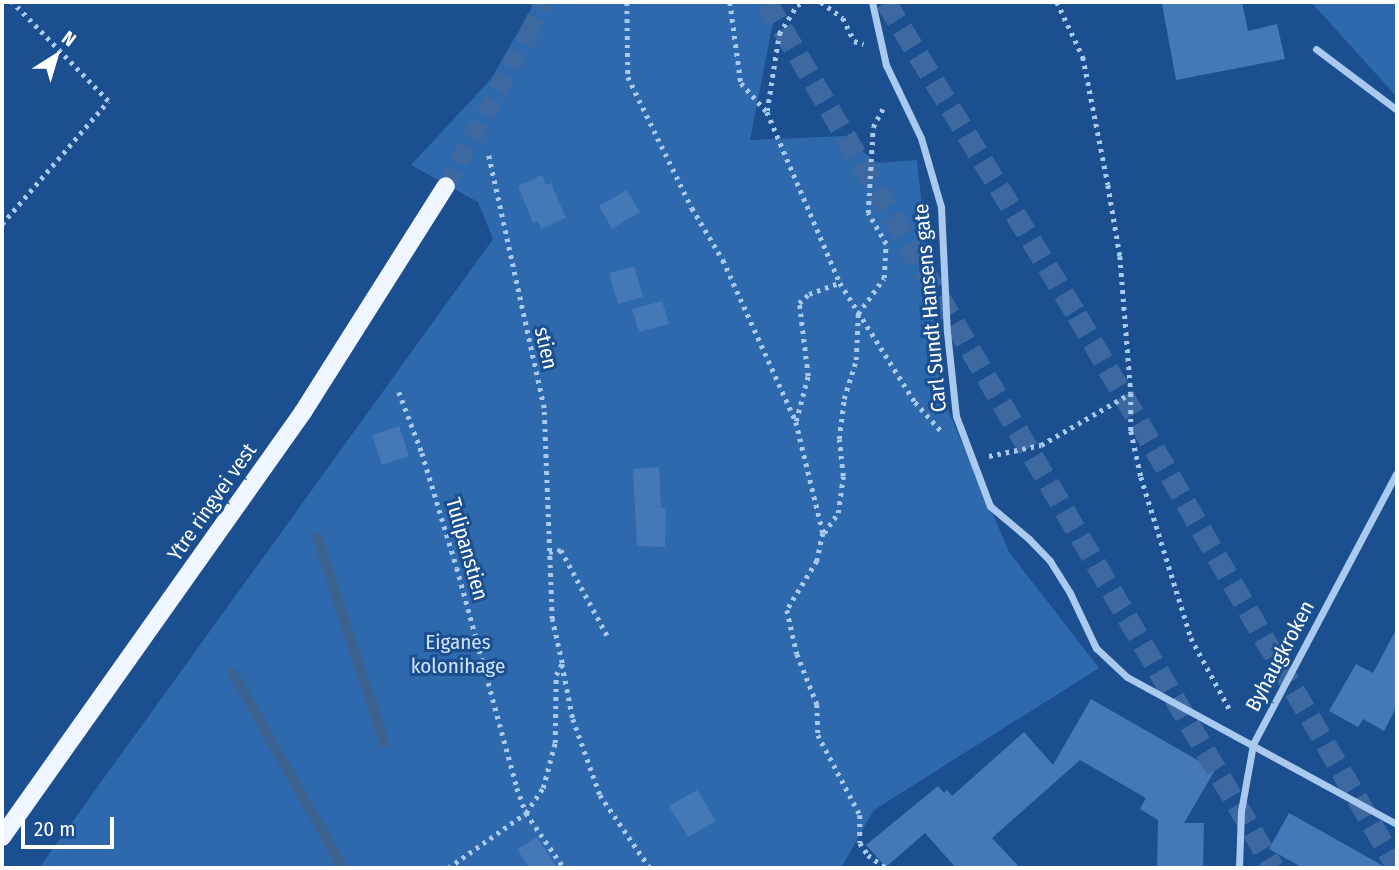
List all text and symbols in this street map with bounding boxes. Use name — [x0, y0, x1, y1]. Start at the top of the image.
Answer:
north arrow — [21, 21, 91, 91]
text: N — [57, 26, 80, 51]
street label: Carl Sundt Hansens gate — [908, 203, 952, 413]
street label: stien — [529, 324, 563, 372]
street label: Ytre ringvei vest — [162, 438, 262, 566]
street label: Tulipanstien — [440, 495, 494, 603]
street label: Byhaugkroken — [1240, 596, 1320, 716]
park label: Eiganes kolonihage — [411, 629, 505, 679]
scale bar — [24, 804, 117, 848]
text: 20 m — [34, 816, 75, 842]

